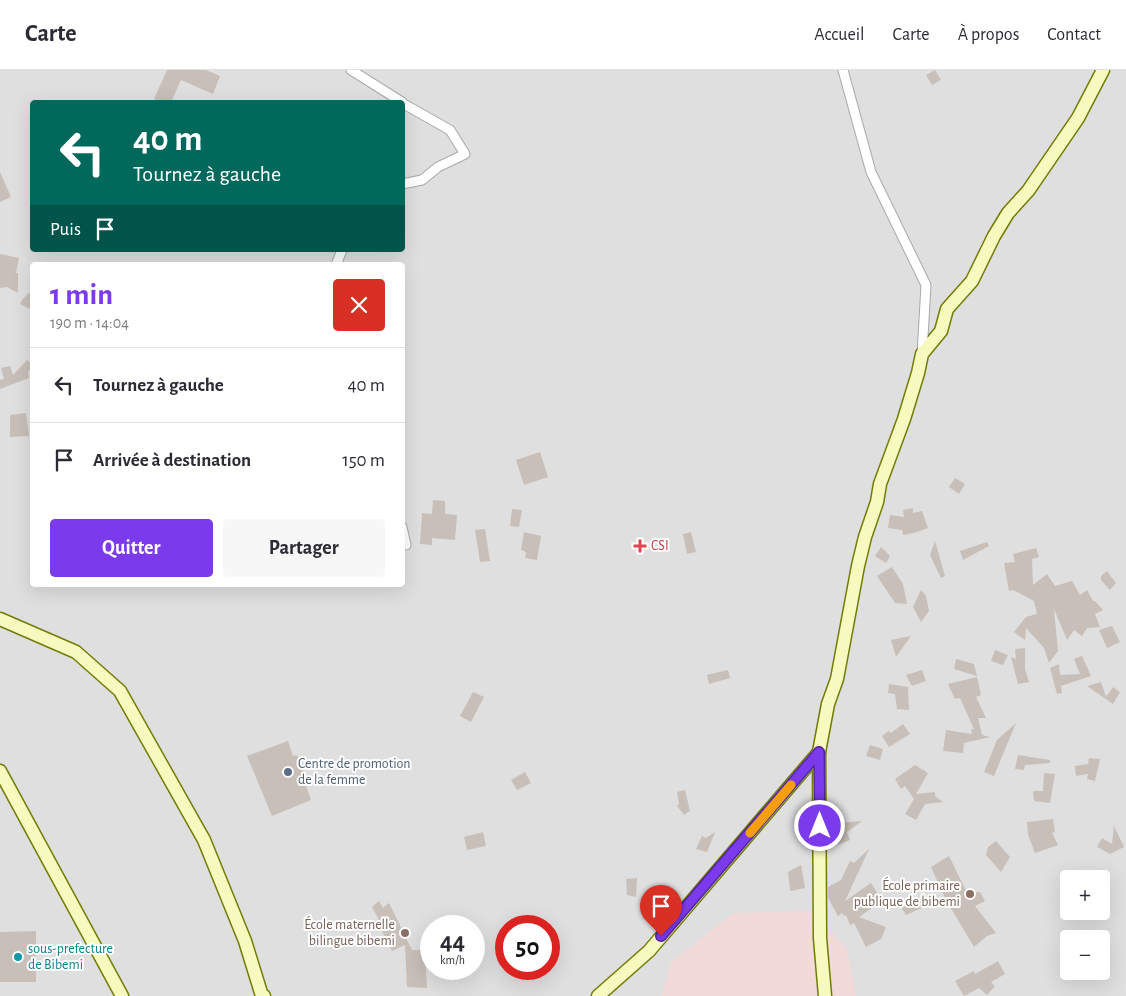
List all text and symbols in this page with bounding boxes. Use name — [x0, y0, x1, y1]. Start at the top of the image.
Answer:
text: Carte — [25, 22, 77, 46]
text: Accueil — [814, 26, 865, 44]
text: Carte — [893, 26, 930, 44]
text: À propos — [958, 26, 1019, 44]
text: Contact — [1047, 26, 1101, 44]
icon: left — [50, 120, 115, 185]
text: 40 m — [133, 122, 202, 157]
text: Tournez à gauche — [133, 163, 281, 185]
icon: arrive — [91, 215, 119, 243]
text: Puis — [50, 220, 81, 239]
button: close — [333, 279, 385, 331]
text: 1 min — [50, 280, 113, 310]
text: 190 m · 14:04 — [50, 315, 129, 331]
icon: left — [50, 371, 78, 399]
text: Tournez à gauche — [93, 376, 224, 395]
text: 40 m — [347, 376, 385, 395]
icon: arrive — [50, 446, 78, 474]
text: Arrivée à destination — [93, 451, 251, 470]
text: 150 m — [342, 451, 385, 470]
button: Quitter — [50, 519, 213, 577]
button: Partager — [223, 519, 385, 577]
marker: CSI — [633, 539, 647, 553]
place label: CSI — [651, 539, 669, 553]
place label: Centre de promotion de la femme — [298, 757, 411, 787]
marker: Centre de promotion de la femme — [282, 766, 294, 778]
position arrow — [793, 799, 845, 851]
map controls — [1060, 870, 1110, 980]
button: + — [1060, 870, 1110, 920]
place label: École primaire publique de bibemi — [854, 876, 960, 909]
pin — [640, 885, 682, 936]
marker: École primaire publique de bibemi — [964, 888, 976, 900]
icon: arrive — [647, 892, 675, 920]
place label: École maternelle bilingue bibemi — [304, 915, 395, 948]
speed limit sign: 50 — [495, 915, 560, 980]
marker: École maternelle bilingue bibemi — [399, 927, 411, 939]
text: 44 — [440, 929, 465, 954]
button: − — [1060, 930, 1110, 980]
place label: sous-prefecture de Bibemi — [28, 942, 113, 972]
marker: sous-prefecture de Bibemi — [12, 951, 24, 963]
text: km/h — [440, 954, 465, 966]

